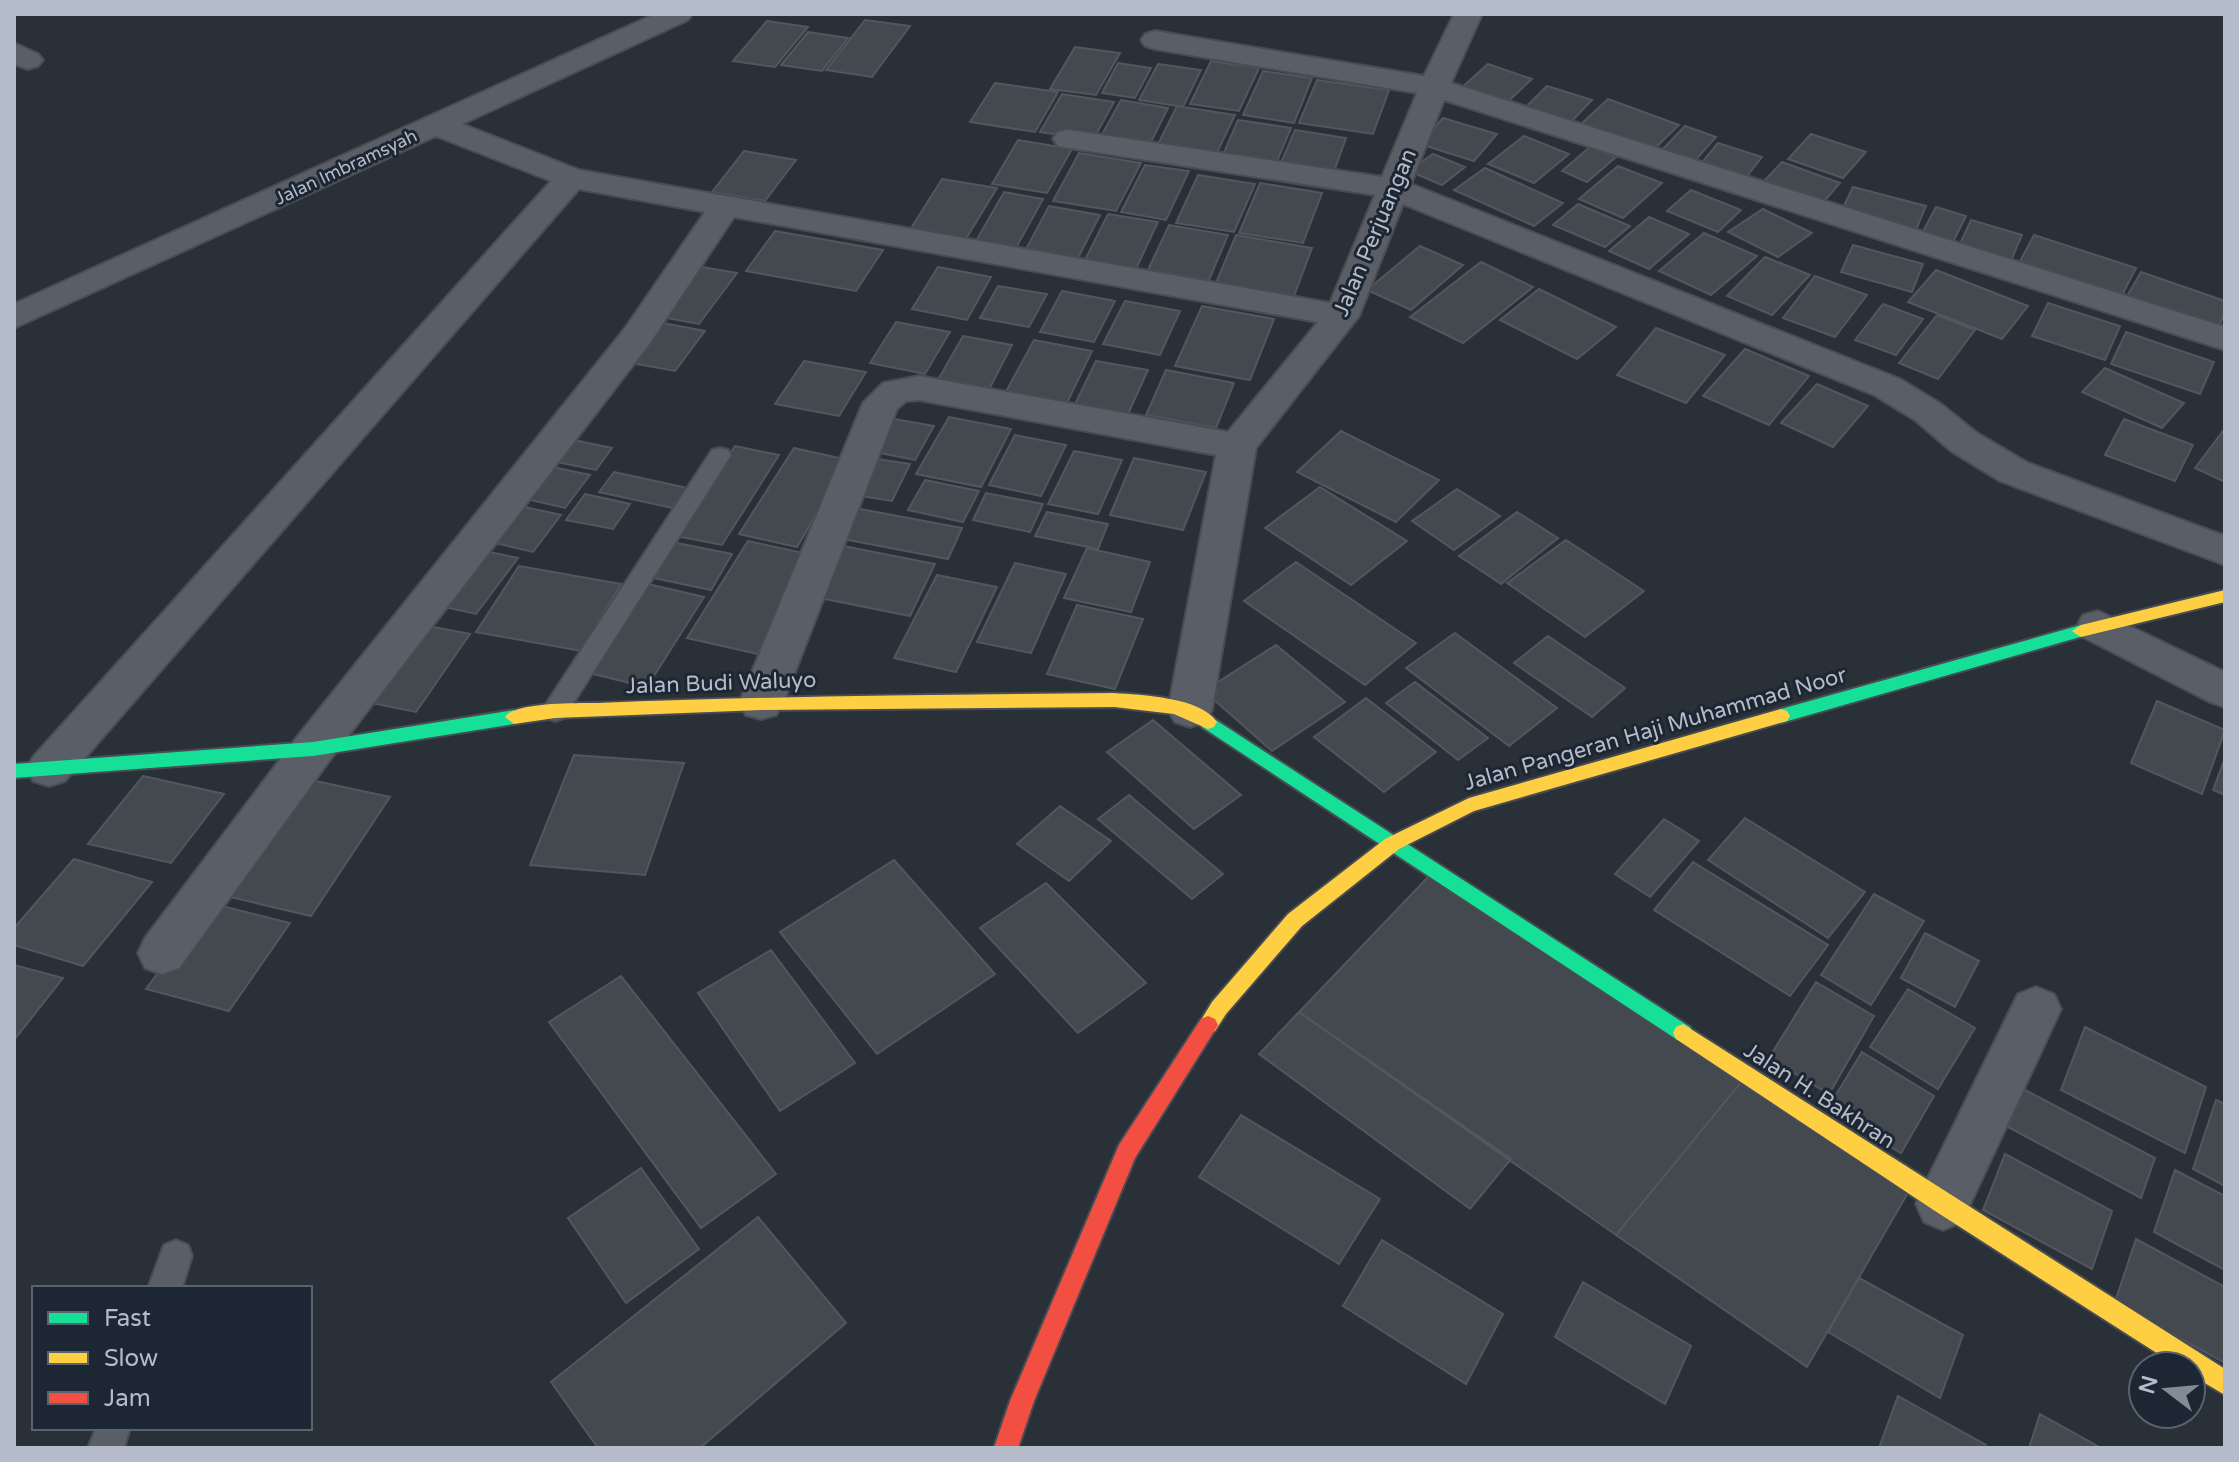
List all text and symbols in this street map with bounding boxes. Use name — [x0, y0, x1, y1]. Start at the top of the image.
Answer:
street label: Jalan Imbramsyah — [271, 124, 421, 210]
street label: Jalan Perjuangan — [1328, 145, 1422, 320]
street label: Jalan Pangeran Haji Muhammad Noor — [1461, 662, 1850, 796]
street label: Jalan Budi Waluyo — [625, 667, 817, 699]
street label: Jalan H. Bakhran — [1739, 1037, 1900, 1154]
legend — [32, 1286, 312, 1430]
text: Fast — [104, 1304, 151, 1333]
text: Slow — [104, 1344, 158, 1373]
north arrow — [2127, 1350, 2207, 1430]
text: N — [2134, 1373, 2164, 1397]
text: Jam — [104, 1384, 151, 1413]

